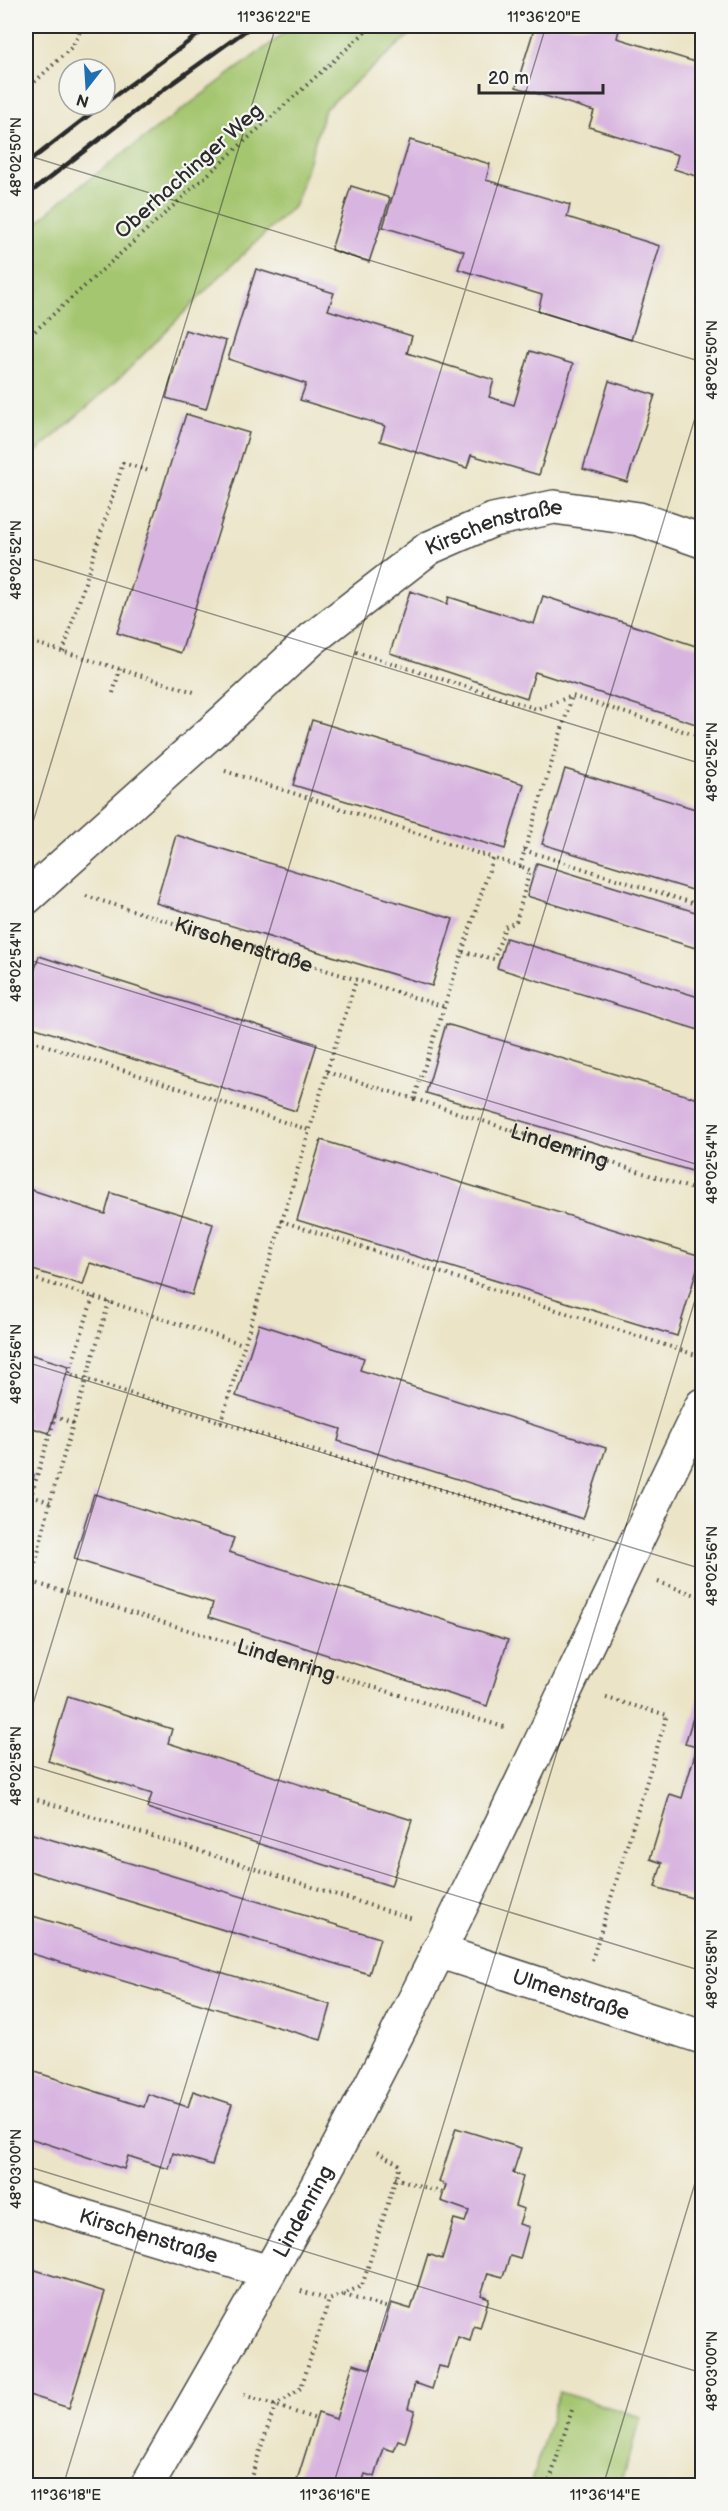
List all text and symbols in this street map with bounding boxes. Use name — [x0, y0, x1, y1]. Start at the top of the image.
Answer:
text: 11°36'22"E — [237, 8, 311, 27]
text: 11°36'20"E — [507, 8, 581, 27]
north arrow — [57, 57, 117, 117]
scale bar — [479, 57, 604, 95]
text: 20 m — [488, 68, 529, 89]
text: N — [75, 89, 92, 111]
street label: Oberhachinger Weg — [110, 98, 268, 244]
text: 48°02'50"N — [7, 117, 26, 197]
text: 48°02'50"N — [703, 320, 722, 400]
street label: Kirschenstraße — [421, 494, 564, 561]
text: 48°02'52"N — [7, 520, 26, 600]
text: 48°02'52"N — [703, 722, 722, 802]
street label: Kirschenstraße — [171, 912, 316, 978]
text: 48°02'54"N — [7, 922, 26, 1002]
street label: Lindenring — [507, 1118, 612, 1173]
text: 48°02'54"N — [703, 1124, 722, 1204]
text: 48°02'56"N — [7, 1324, 26, 1404]
text: 48°02'56"N — [703, 1526, 722, 1606]
street label: Lindenring — [234, 1633, 339, 1687]
text: 48°02'58"N — [7, 1726, 26, 1806]
text: 48°02'58"N — [703, 1929, 722, 2009]
street label: Ulmenstraße — [509, 1964, 633, 2025]
text: 48°03'00"N — [7, 2129, 26, 2209]
street label: Lindenring — [268, 2161, 339, 2262]
street label: Kirschenstraße — [76, 2203, 221, 2268]
text: 48°03'00"N — [703, 2331, 722, 2411]
text: 11°36'18"E — [31, 2486, 101, 2505]
text: 11°36'16"E — [300, 2486, 370, 2505]
text: 11°36'14"E — [570, 2486, 640, 2505]

